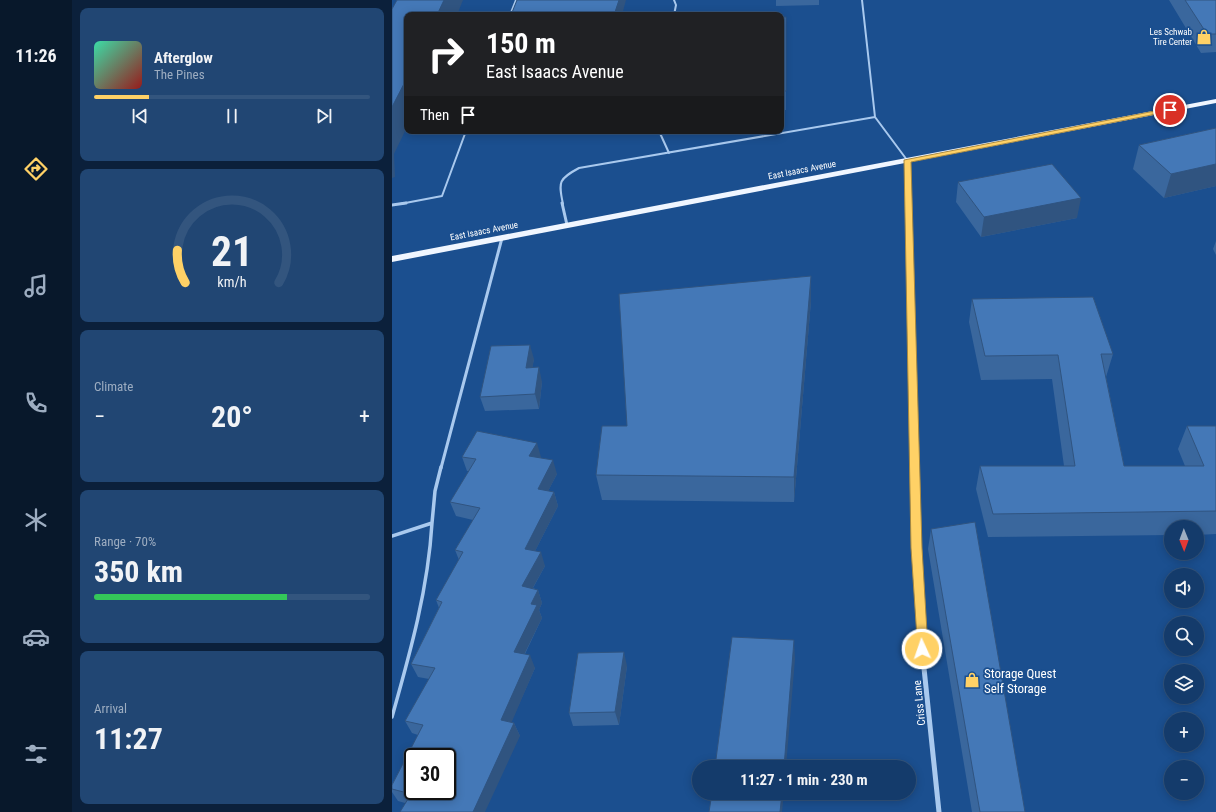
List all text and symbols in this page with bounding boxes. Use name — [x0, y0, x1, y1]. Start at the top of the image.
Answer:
text: 150 m — [486, 27, 556, 60]
place label: Les Schwab Tire Center — [1150, 27, 1193, 47]
icon: right — [420, 28, 472, 80]
shop icon: Les Schwab Tire Center — [1195, 28, 1213, 46]
text: 11:26 — [15, 45, 57, 66]
text: Afterglow — [154, 49, 213, 67]
text: East Isaacs Avenue — [486, 61, 624, 82]
text: The Pines — [154, 67, 205, 82]
pin — [1153, 93, 1187, 127]
icon: arrive — [1159, 99, 1181, 121]
icon: arrive — [457, 104, 479, 126]
icon: previous — [129, 105, 151, 127]
icon: pause — [221, 105, 243, 127]
icon: next — [313, 105, 335, 127]
text: Then — [420, 106, 449, 124]
icon: directions — [22, 155, 50, 183]
street label: East Isaacs Avenue — [767, 159, 837, 181]
street label: East Isaacs Avenue — [449, 220, 519, 242]
text: 21 — [211, 227, 253, 276]
icon: music — [22, 272, 50, 300]
text: km/h — [217, 274, 247, 290]
text: Climate — [94, 379, 133, 394]
icon: phone — [22, 389, 50, 417]
text: 20° — [211, 399, 253, 434]
text: − — [94, 404, 105, 429]
text: + — [359, 404, 370, 429]
icon: climate — [22, 506, 50, 534]
north arrow — [1164, 520, 1204, 560]
map controls — [1164, 520, 1204, 800]
text: Range · 70% — [94, 534, 156, 549]
text: 350 km — [94, 554, 183, 589]
button: sound — [1164, 568, 1204, 608]
button: search — [1164, 616, 1204, 656]
icon: car — [22, 623, 50, 651]
position arrow — [901, 628, 943, 670]
button: layers — [1164, 664, 1204, 704]
place label: Storage Quest Self Storage — [984, 666, 1057, 696]
shop icon: Storage Quest Self Storage — [963, 671, 981, 689]
street label: Criss Lane — [911, 680, 928, 726]
text: Arrival — [94, 701, 127, 716]
button: + — [1164, 712, 1204, 752]
text: 11:27 — [94, 721, 163, 756]
icon: filters — [22, 740, 50, 768]
speed limit sign: 30 — [404, 748, 456, 800]
button: − — [1164, 760, 1204, 800]
text: 11:27 · 1 min · 230 m — [740, 771, 868, 789]

